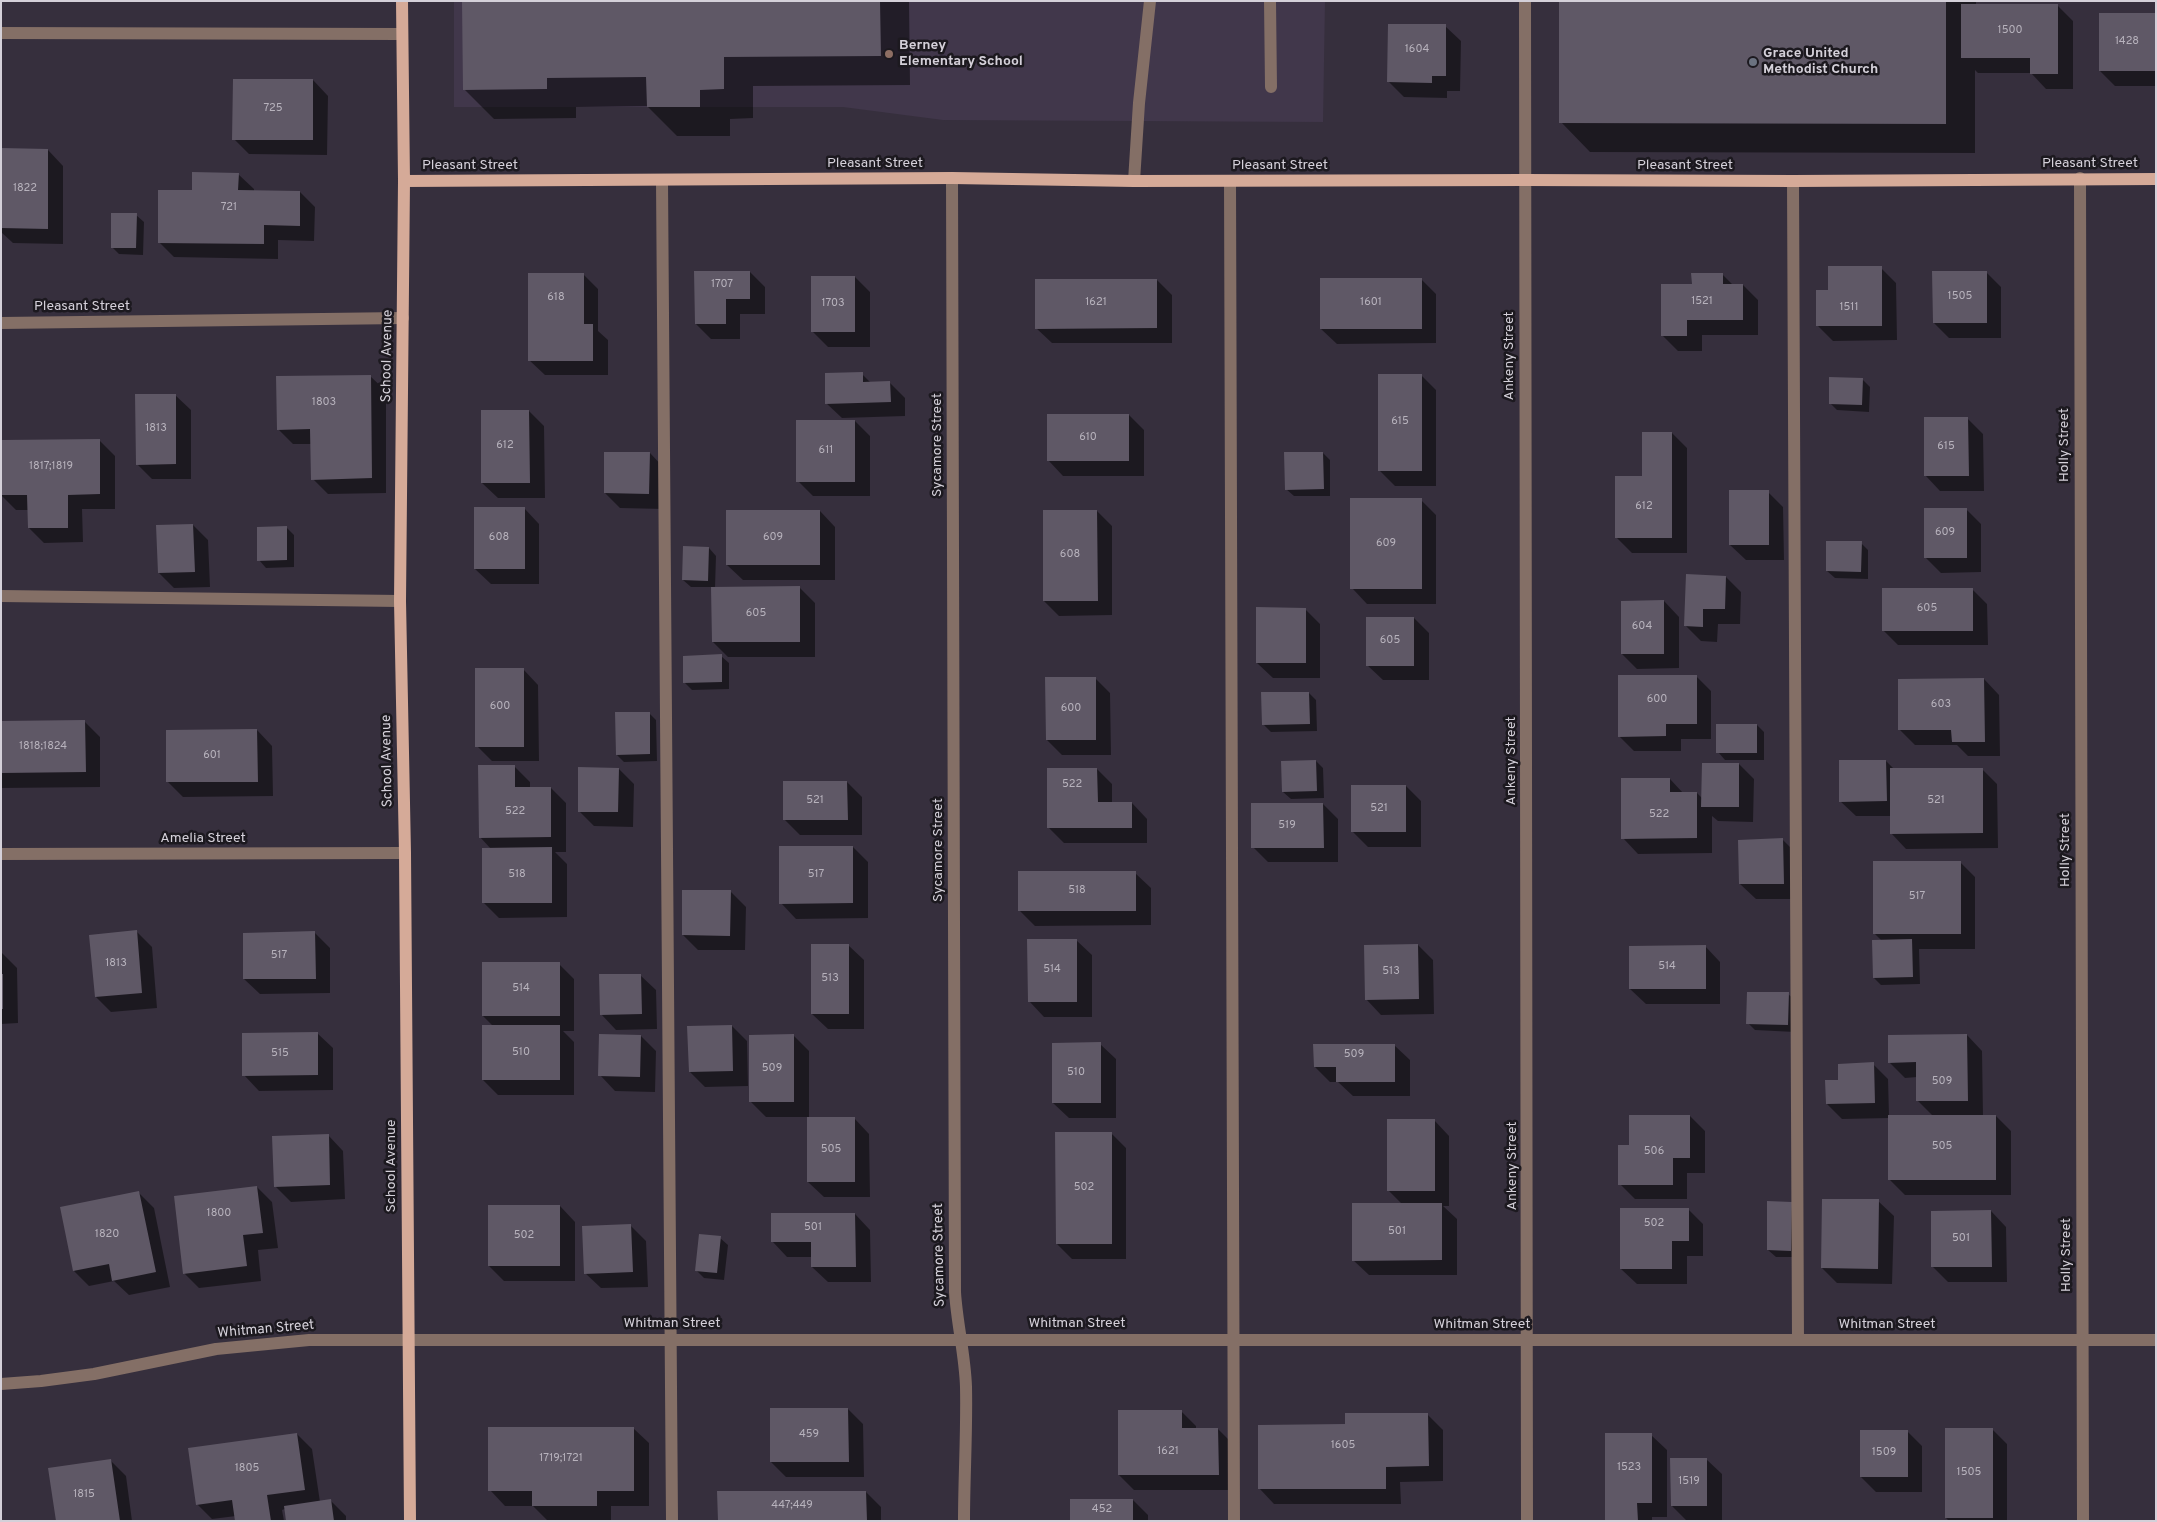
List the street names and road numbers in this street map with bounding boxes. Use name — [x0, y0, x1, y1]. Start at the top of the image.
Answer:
street label: Pleasant Street — [827, 156, 923, 172]
street label: Pleasant Street — [2042, 156, 2138, 172]
street label: Pleasant Street — [422, 158, 518, 174]
street label: Pleasant Street — [1232, 158, 1328, 174]
street label: Pleasant Street — [1637, 158, 1733, 174]
street label: Pleasant Street — [34, 299, 130, 315]
street label: School Avenue — [379, 309, 397, 403]
street label: Ankeny Street — [1502, 311, 1518, 401]
street label: Sycamore Street — [930, 393, 946, 497]
street label: Holly Street — [2057, 408, 2073, 482]
street label: School Avenue — [379, 714, 397, 808]
street label: Ankeny Street — [1504, 716, 1520, 806]
street label: Sycamore Street — [931, 798, 947, 902]
street label: Holly Street — [2058, 813, 2074, 887]
street label: Amelia Street — [160, 831, 246, 847]
street label: School Avenue — [384, 1120, 400, 1212]
street label: Ankeny Street — [1505, 1121, 1521, 1211]
street label: Sycamore Street — [931, 1203, 949, 1307]
street label: Holly Street — [2059, 1218, 2075, 1292]
street label: Whitman Street — [623, 1316, 721, 1332]
street label: Whitman Street — [1028, 1316, 1126, 1332]
street label: Whitman Street — [217, 1317, 315, 1343]
street label: Whitman Street — [1433, 1317, 1531, 1333]
street label: Whitman Street — [1838, 1317, 1936, 1333]

